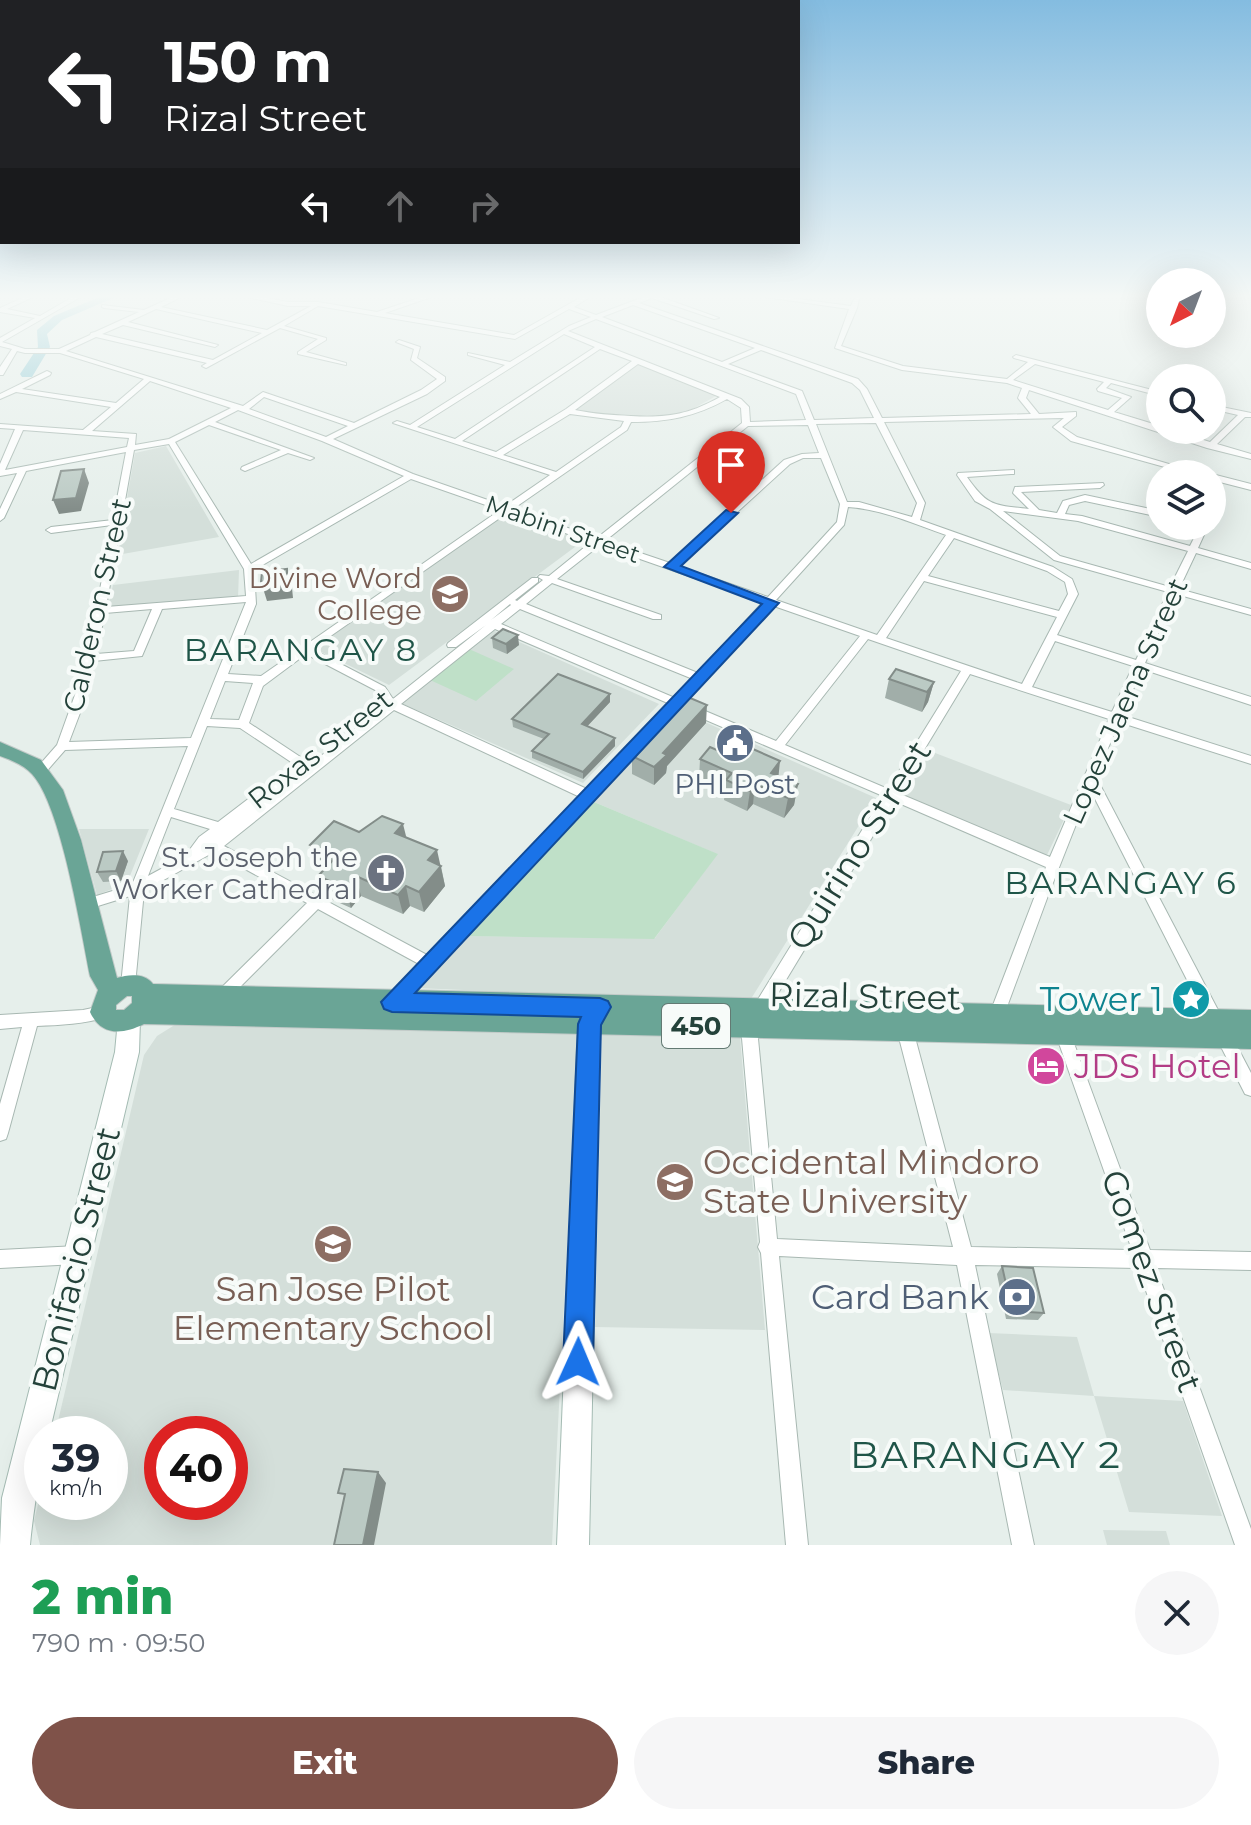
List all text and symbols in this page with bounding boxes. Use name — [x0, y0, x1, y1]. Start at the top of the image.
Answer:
text: 150 m — [164, 28, 332, 96]
icon: left — [32, 32, 136, 136]
text: Rizal Street — [164, 96, 367, 140]
icon: left — [294, 184, 338, 228]
icon: ahead — [378, 184, 422, 228]
icon: right — [462, 184, 506, 228]
north arrow — [1146, 268, 1226, 348]
map controls — [1146, 268, 1226, 540]
button: search — [1146, 364, 1226, 444]
pin — [697, 431, 765, 513]
icon: arrive — [709, 443, 753, 487]
button: layers — [1146, 460, 1226, 540]
street label: Mabini Street — [482, 489, 644, 569]
street label: Calderon Street — [56, 495, 138, 715]
place label: Divine Word College — [248, 561, 422, 627]
school or university icon: Divine Word College — [429, 573, 471, 615]
street label: Lopez Jaena Street — [1055, 573, 1195, 829]
district label: BARANGAY 8 — [184, 630, 418, 669]
street label: Roxas Street — [241, 682, 399, 816]
public building icon: PHLPost — [714, 722, 756, 764]
street label: Quirino Street — [778, 733, 940, 957]
place label: PHLPost — [674, 767, 796, 801]
place label: St. Joseph the Worker Cathedral — [112, 840, 358, 906]
church icon: St. Joseph the Worker Cathedral — [365, 852, 407, 894]
district label: BARANGAY 6 — [1004, 863, 1238, 902]
street label: Rizal Street — [769, 973, 961, 1019]
place label: Tower 1 — [1040, 978, 1163, 1020]
place icon: Tower 1 — [1170, 978, 1212, 1020]
road number: 450 — [662, 1004, 730, 1048]
hotel icon: JDS Hotel — [1025, 1045, 1067, 1087]
place label: JDS Hotel — [1073, 1045, 1241, 1087]
street label: Bonifacio Street — [23, 1122, 129, 1396]
place label: Occidental Mindoro State University — [703, 1141, 1040, 1222]
school or university icon: Occidental Mindoro State University — [654, 1161, 696, 1203]
street label: Gomez Street — [1092, 1164, 1212, 1398]
school or university icon: San Jose Pilot Elementary School — [312, 1223, 354, 1265]
place label: San Jose Pilot Elementary School — [173, 1268, 493, 1349]
place label: Card Bank — [811, 1276, 990, 1318]
bank icon: Card Bank — [996, 1276, 1038, 1318]
position arrow — [536, 1320, 620, 1404]
speed limit sign: 40 — [144, 1416, 248, 1520]
district label: BARANGAY 2 — [850, 1431, 1122, 1478]
text: 39 — [51, 1433, 101, 1482]
text: km/h — [49, 1476, 103, 1500]
text: 2 min — [32, 1568, 173, 1626]
button: close — [1135, 1571, 1219, 1655]
text: 790 m · 09:50 — [32, 1627, 205, 1659]
button: Exit — [32, 1717, 618, 1809]
button: Share — [634, 1717, 1219, 1809]

